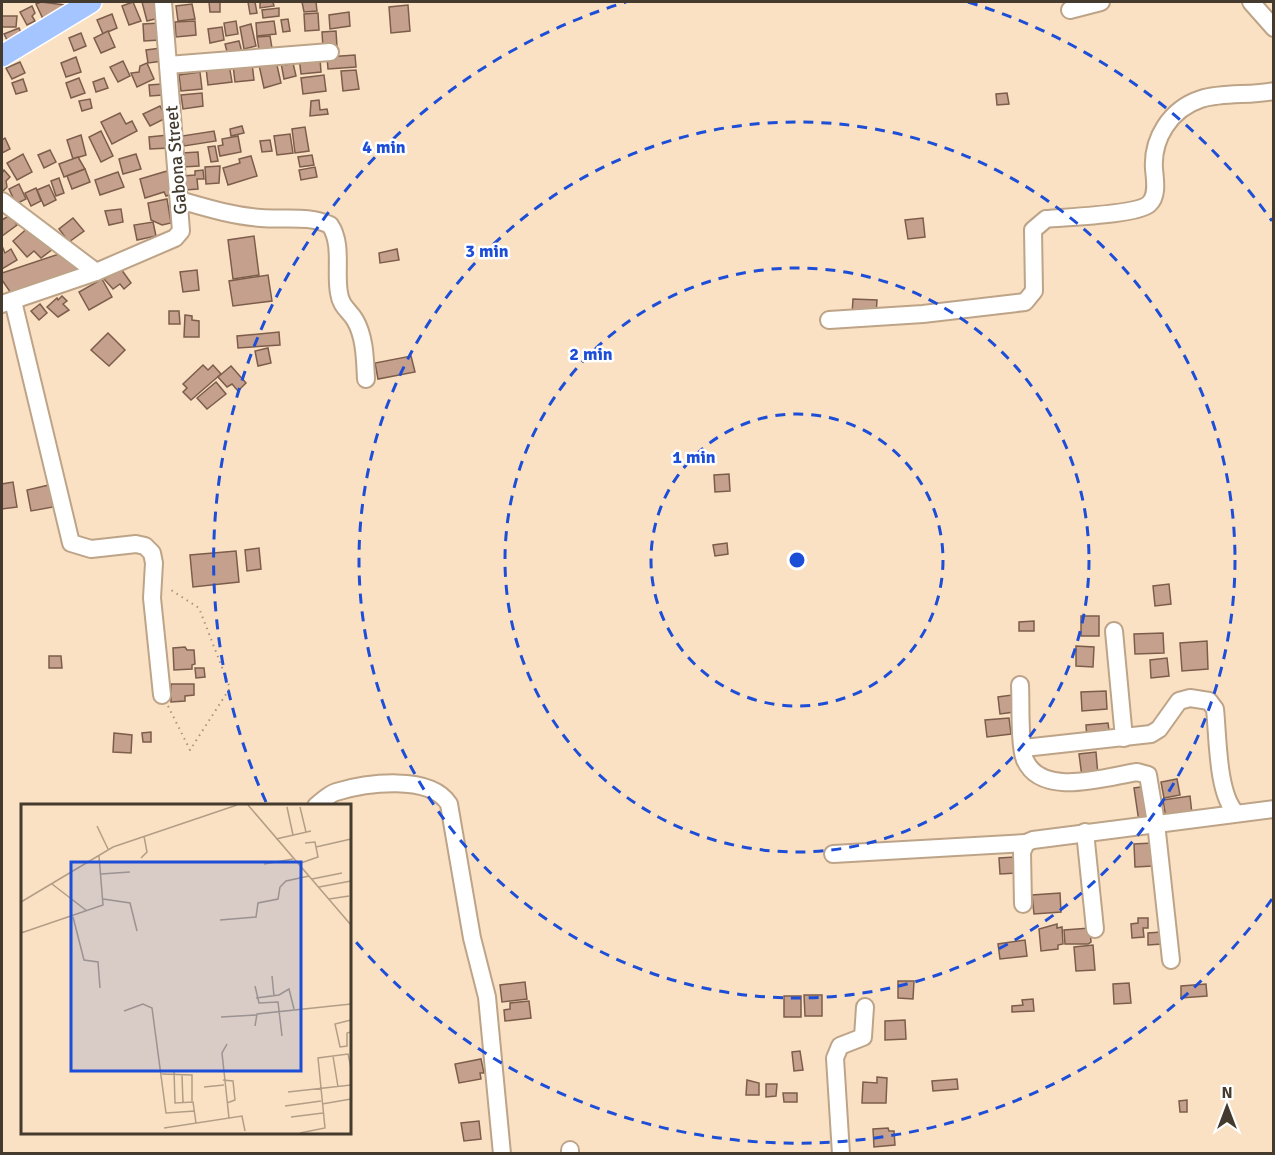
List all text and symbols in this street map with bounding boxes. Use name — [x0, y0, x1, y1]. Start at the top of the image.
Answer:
street label: Gabona Street — [160, 105, 192, 215]
text: 4 min — [362, 136, 406, 158]
text: 3 min — [465, 240, 509, 262]
text: 2 min — [569, 343, 613, 365]
text: 1 min — [672, 446, 716, 468]
centre of rings — [787, 550, 807, 570]
inset map — [21, 804, 351, 1134]
north arrow — [1197, 1077, 1257, 1137]
text: N — [1221, 1083, 1233, 1103]

